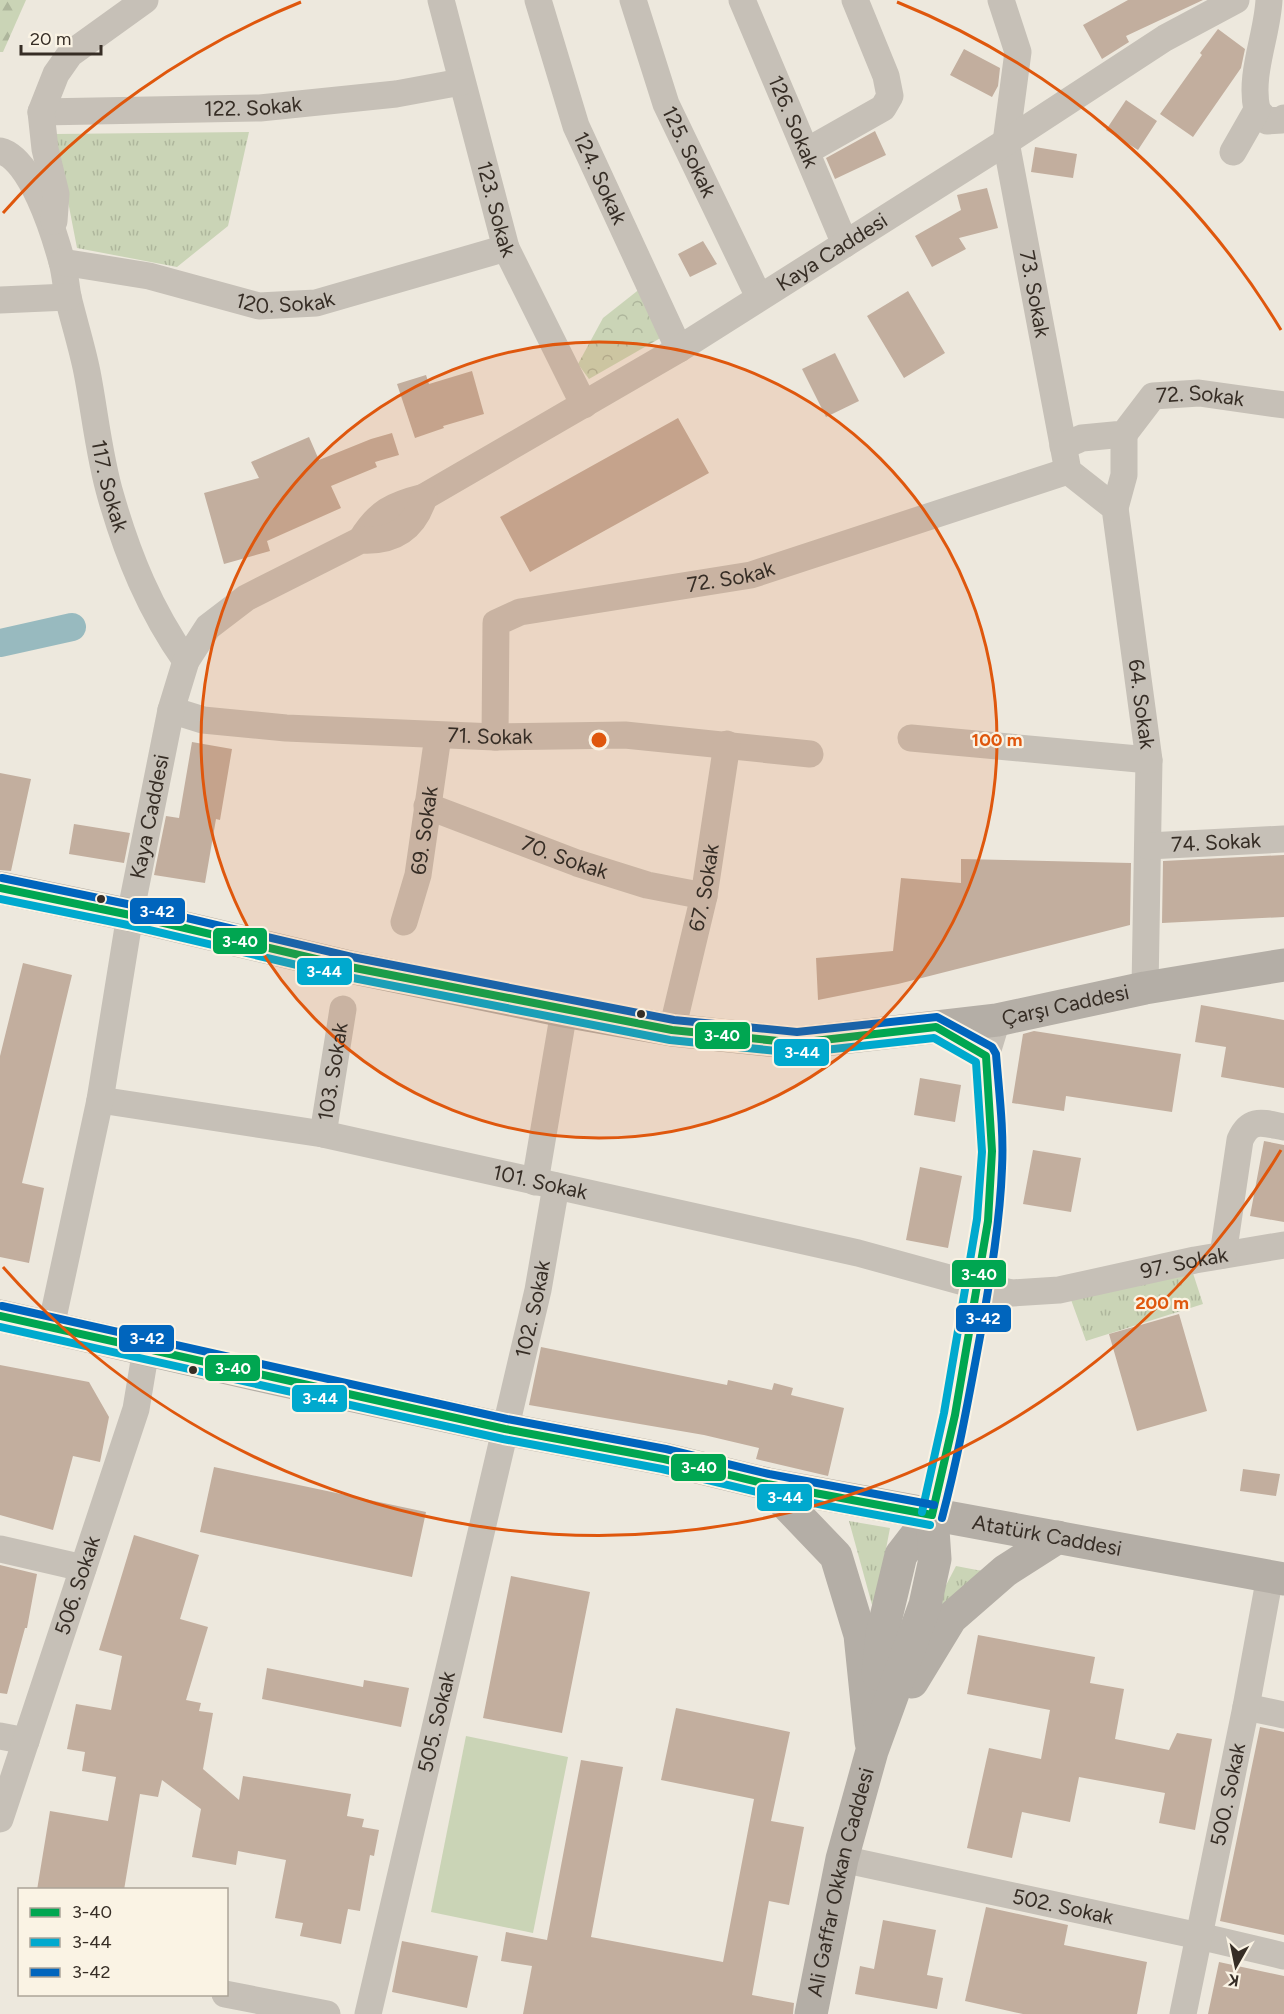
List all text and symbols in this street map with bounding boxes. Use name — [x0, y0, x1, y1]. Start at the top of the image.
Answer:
scale bar — [21, 18, 100, 56]
text: 20 m — [30, 28, 71, 50]
street label: 126. Sokak — [763, 71, 825, 172]
street label: 122. Sokak — [204, 91, 304, 121]
street label: 125. Sokak — [657, 102, 722, 202]
street label: 124. Sokak — [568, 128, 633, 229]
street label: 123. Sokak — [472, 159, 522, 262]
street label: Kaya Caddesi — [772, 207, 892, 296]
street label: 73. Sokak — [1015, 248, 1056, 340]
street label: 120. Sokak — [233, 285, 338, 318]
street label: 72. Sokak — [1155, 380, 1247, 411]
street label: 117. Sokak — [87, 438, 134, 536]
street label: 72. Sokak — [685, 555, 778, 597]
street label: 64. Sokak — [1124, 658, 1160, 751]
street label: 71. Sokak — [447, 722, 534, 749]
text: 100 m — [972, 729, 1022, 751]
centre of rings — [589, 730, 609, 750]
street label: Kaya Caddesi — [125, 752, 174, 881]
street label: 69. Sokak — [405, 784, 443, 876]
street label: 74. Sokak — [1170, 827, 1262, 857]
street label: 70. Sokak — [518, 830, 612, 884]
street label: 67. Sokak — [683, 841, 724, 934]
unlabelled marker — [95, 893, 107, 905]
line badge: 3-42 — [129, 897, 186, 925]
text: 3-42 — [140, 902, 174, 921]
line badge: 3-40 — [212, 927, 268, 955]
text: 3-40 — [222, 932, 258, 951]
line badge: 3-44 — [296, 957, 353, 986]
text: 3-44 — [306, 962, 342, 981]
street label: Çarşı Caddesi — [999, 979, 1131, 1031]
unlabelled marker — [635, 1008, 647, 1020]
street label: 103. Sokak — [312, 1020, 353, 1123]
line badge: 3-40 — [694, 1021, 751, 1050]
text: 3-40 — [704, 1026, 740, 1045]
line badge: 3-44 — [773, 1038, 830, 1067]
text: 3-44 — [784, 1043, 820, 1062]
street label: 101. Sokak — [490, 1159, 591, 1205]
street label: 97. Sokak — [1138, 1242, 1231, 1284]
street label: 102. Sokak — [509, 1257, 555, 1360]
line badge: 3-40 — [951, 1259, 1007, 1288]
text: 3-40 — [961, 1265, 997, 1284]
text: 200 m — [1135, 1292, 1189, 1314]
line badge: 3-42 — [955, 1304, 1012, 1333]
text: 3-42 — [966, 1309, 1000, 1328]
line badge: 3-42 — [118, 1324, 175, 1353]
text: 3-42 — [130, 1329, 164, 1348]
line badge: 3-40 — [204, 1354, 261, 1382]
text: 3-40 — [215, 1359, 251, 1378]
unlabelled marker — [187, 1364, 199, 1376]
line badge: 3-44 — [291, 1384, 348, 1413]
text: 3-44 — [302, 1389, 338, 1408]
line badge: 3-40 — [670, 1453, 727, 1482]
text: 3-40 — [681, 1458, 717, 1477]
line badge: 3-44 — [756, 1483, 813, 1512]
text: 3-44 — [767, 1488, 803, 1507]
street label: Atatürk Caddesi — [970, 1509, 1124, 1561]
street label: 506. Sokak — [49, 1532, 105, 1638]
street label: 505. Sokak — [412, 1668, 460, 1775]
street label: 500. Sokak — [1205, 1740, 1250, 1848]
street label: Ali Gaffar Okkan Caddesi — [802, 1765, 879, 1999]
street label: 502. Sokak — [1010, 1883, 1117, 1929]
legend — [18, 1888, 228, 1996]
text: 3-40 — [72, 1901, 112, 1923]
text: 3-44 — [72, 1931, 112, 1953]
north arrow — [1206, 1936, 1266, 1996]
text: 3-42 — [72, 1961, 111, 1983]
text: K — [1227, 1970, 1240, 1991]

